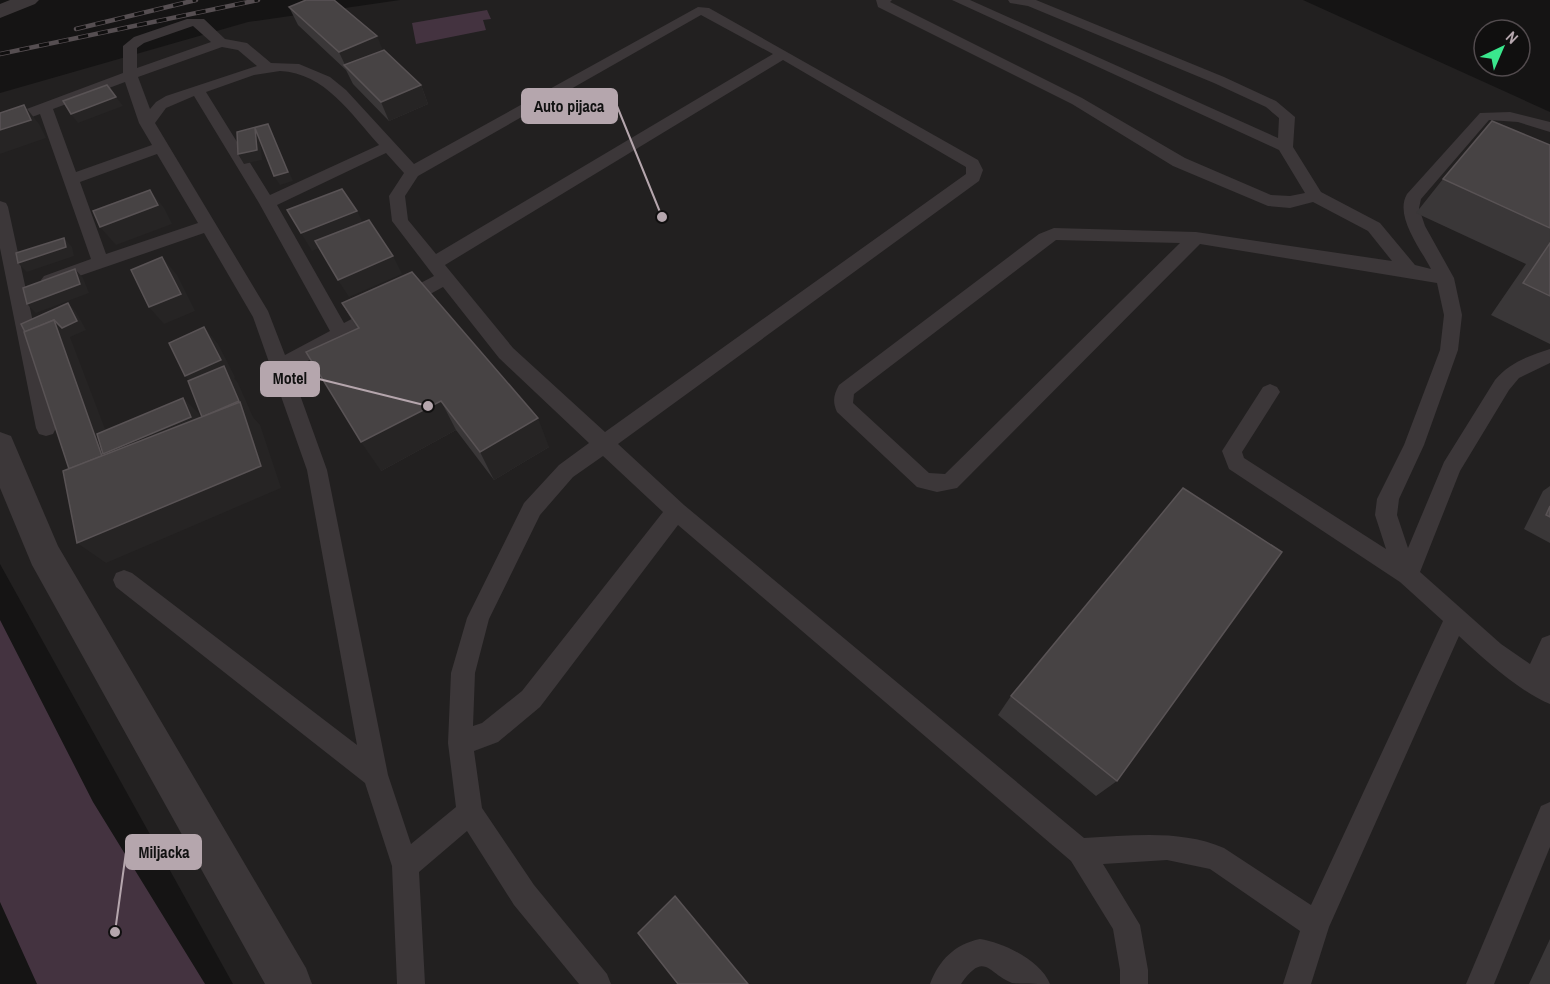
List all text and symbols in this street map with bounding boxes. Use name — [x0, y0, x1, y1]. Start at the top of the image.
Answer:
north arrow — [1472, 18, 1532, 78]
text: N — [1501, 26, 1523, 48]
callout: Auto pijaca — [522, 89, 617, 123]
text: Auto pijaca — [534, 95, 605, 117]
callout: Motel — [261, 362, 319, 396]
text: Motel — [273, 367, 307, 389]
callout: Miljacka — [126, 835, 201, 869]
text: Miljacka — [138, 841, 190, 863]

